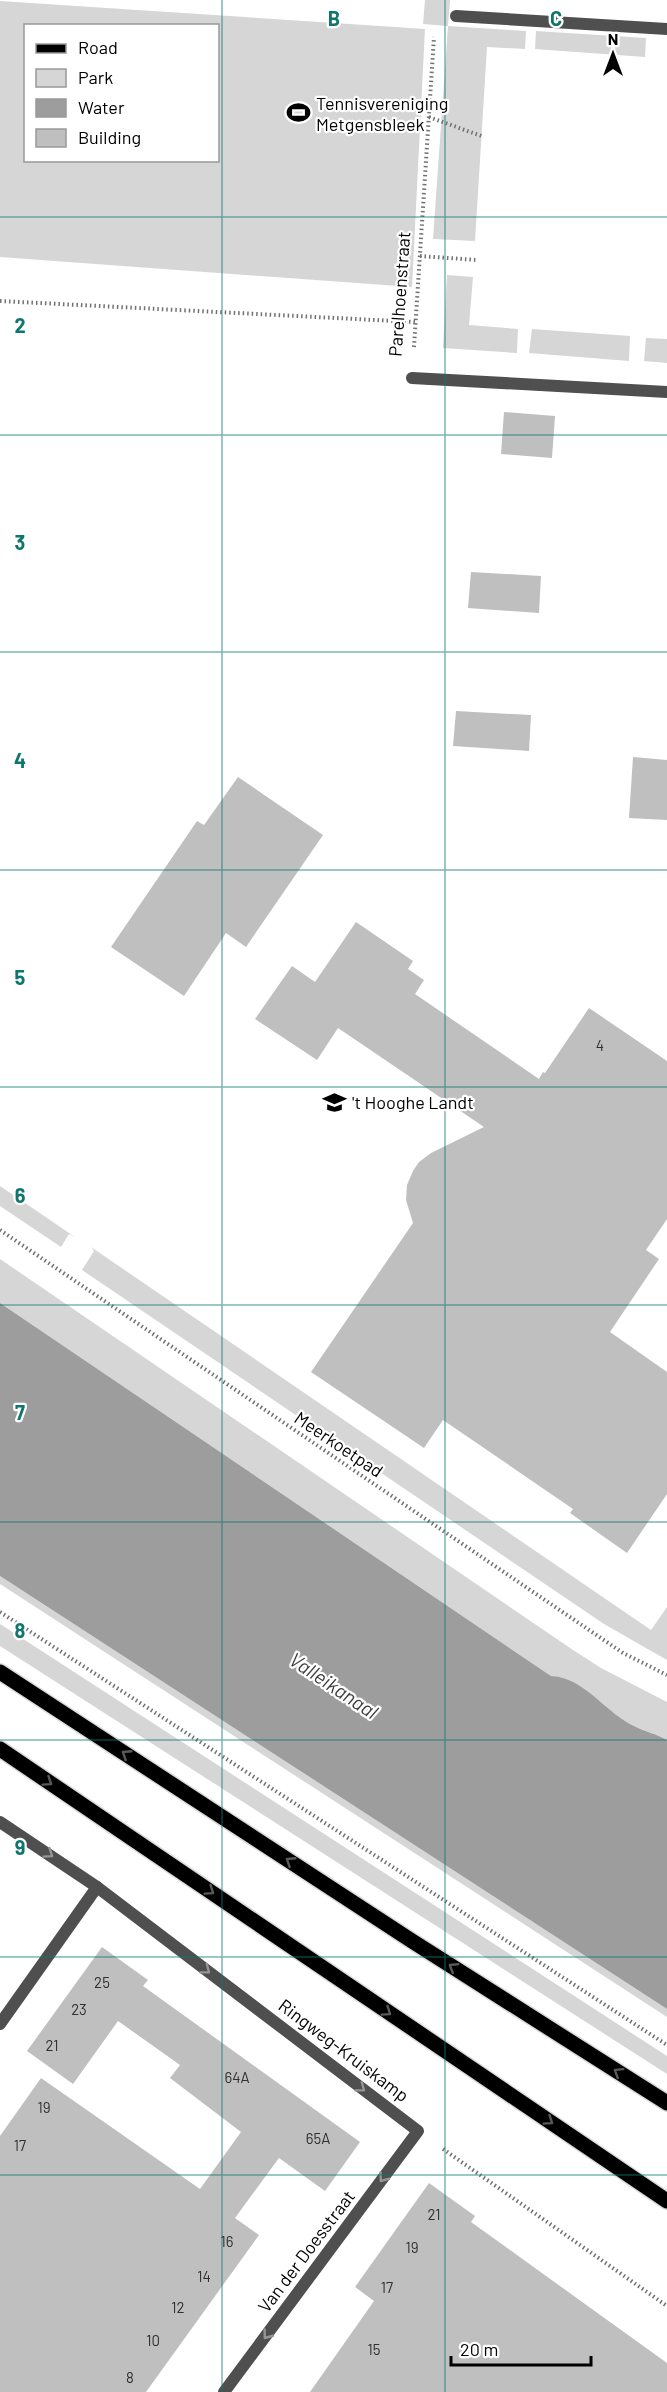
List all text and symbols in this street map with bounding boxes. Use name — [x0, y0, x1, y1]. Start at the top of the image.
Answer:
text: B — [328, 6, 340, 30]
text: C — [550, 6, 562, 30]
legend — [24, 24, 219, 162]
north arrow — [583, 24, 643, 84]
text: N — [608, 29, 618, 48]
text: Road — [78, 36, 118, 58]
text: Park — [78, 66, 113, 88]
place label: Tennisvereniging Metgensbleek — [316, 92, 448, 135]
text: Water — [78, 96, 125, 118]
sports icon: Tennisvereniging Metgensbleek — [285, 100, 311, 126]
text: Building — [78, 126, 141, 148]
street label: Parelhoenstraat — [384, 231, 414, 357]
text: 2 — [14, 313, 26, 337]
text: 3 — [15, 530, 25, 554]
text: 4 — [14, 748, 26, 772]
text: 5 — [15, 965, 26, 989]
house number: 4 — [596, 1036, 604, 1054]
school or university icon: 't Hooghe Landt — [321, 1089, 347, 1115]
place label: 't Hooghe Landt — [352, 1091, 474, 1113]
text: 6 — [15, 1183, 26, 1207]
text: 7 — [15, 1400, 25, 1424]
street label: Meerkoetpad — [291, 1406, 387, 1482]
text: 8 — [15, 1618, 26, 1642]
water label: Valleikanaal — [285, 1647, 383, 1724]
one-way arrow — [122, 1751, 133, 1762]
one-way arrow — [42, 1775, 53, 1786]
text: 9 — [15, 1835, 25, 1859]
one-way arrow — [42, 1847, 53, 1858]
one-way arrow — [285, 1858, 296, 1869]
one-way arrow — [203, 1884, 214, 1895]
one-way arrow — [199, 1962, 210, 1973]
one-way arrow — [449, 1963, 459, 1975]
house number: 25 — [94, 1973, 110, 1991]
street label: Ringweg-Kruiskamp — [275, 1994, 413, 2106]
house number: 23 — [71, 2000, 87, 2018]
one-way arrow — [381, 2005, 392, 2016]
house number: 21 — [45, 2036, 59, 2054]
house number: 64A — [224, 2068, 250, 2086]
one-way arrow — [613, 2068, 624, 2079]
one-way arrow — [354, 2081, 365, 2092]
house number: 19 — [37, 2098, 51, 2116]
one-way arrow — [542, 2114, 553, 2125]
house number: 65A — [306, 2129, 330, 2147]
house number: 17 — [14, 2136, 26, 2154]
one-way arrow — [379, 2172, 390, 2183]
street label: Van der Doesstraat — [253, 2186, 359, 2316]
house number: 21 — [427, 2205, 441, 2223]
house number: 16 — [221, 2232, 233, 2250]
house number: 19 — [405, 2238, 419, 2256]
house number: 14 — [197, 2267, 211, 2285]
house number: 17 — [381, 2278, 393, 2296]
house number: 12 — [171, 2298, 185, 2316]
one-way arrow — [263, 2328, 274, 2339]
scale bar — [451, 2329, 590, 2367]
house number: 10 — [146, 2331, 160, 2349]
text: 20 m — [460, 2338, 498, 2360]
house number: 15 — [368, 2340, 380, 2358]
house number: 8 — [126, 2368, 134, 2386]

